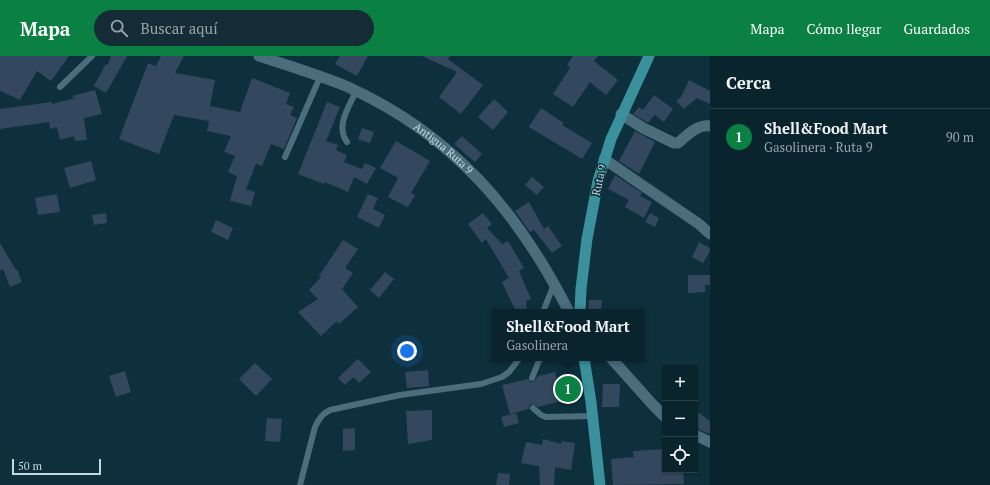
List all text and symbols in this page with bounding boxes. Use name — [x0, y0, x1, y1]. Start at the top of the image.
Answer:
search box — [94, 10, 374, 46]
text: Mapa — [20, 16, 70, 41]
icon: search — [108, 17, 130, 39]
text: Buscar aquí — [140, 18, 218, 38]
text: Mapa — [750, 19, 785, 38]
text: Cómo llegar — [807, 19, 881, 38]
text: Guardados — [903, 19, 970, 38]
text: Cerca — [726, 71, 771, 94]
text: Shell&Food Mart — [764, 118, 888, 138]
street label: Antigua Ruta 9 — [411, 119, 476, 177]
text: 1 — [735, 128, 743, 146]
text: 90 m — [946, 128, 974, 146]
text: Gasolinera · Ruta 9 — [764, 138, 873, 156]
street label: Ruta 9 — [589, 163, 609, 197]
popup — [492, 309, 644, 361]
text: Shell&Food Mart — [506, 316, 630, 336]
text: Gasolinera — [506, 336, 568, 354]
your location — [397, 341, 417, 361]
map controls — [662, 365, 698, 473]
button: + — [662, 365, 698, 401]
pin: 1 — [555, 374, 581, 404]
button: − — [662, 401, 698, 437]
button: locate — [662, 437, 698, 473]
scale bar — [12, 457, 101, 476]
text: 50 m — [18, 459, 42, 473]

